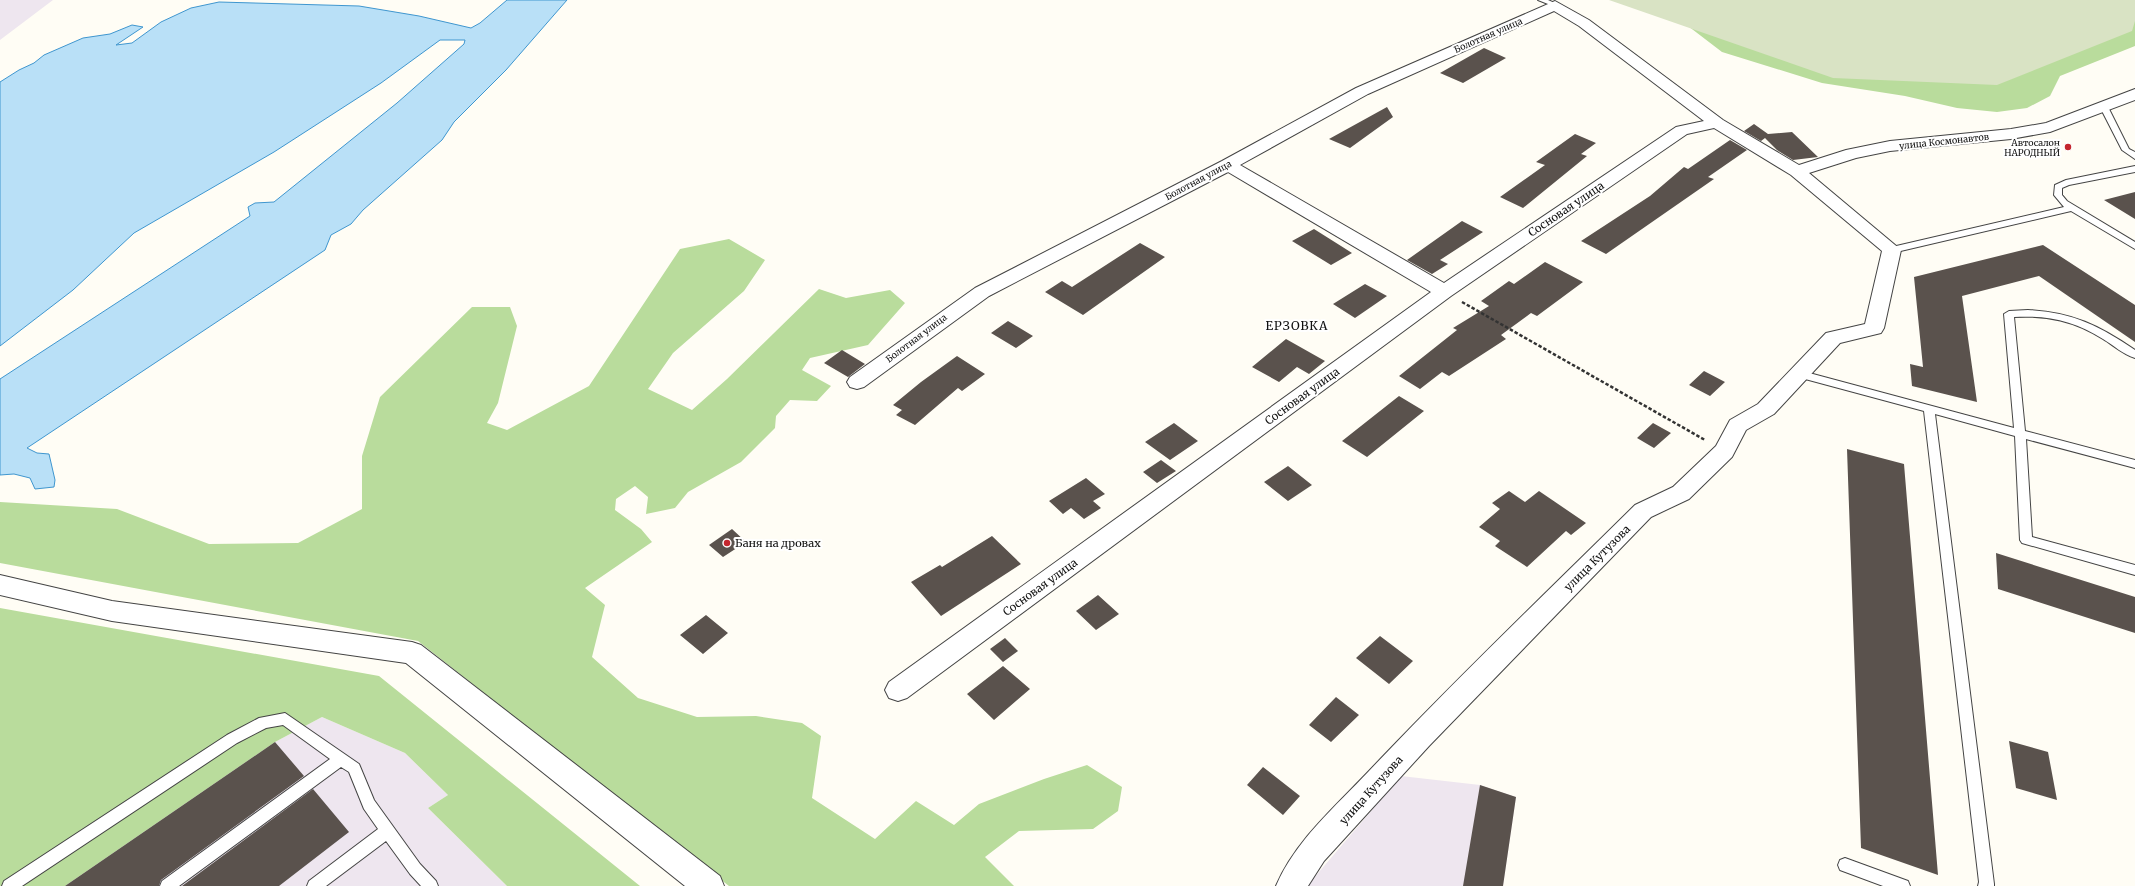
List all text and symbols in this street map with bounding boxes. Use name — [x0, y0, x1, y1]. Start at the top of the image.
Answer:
street label: Болотная улица — [1452, 15, 1524, 55]
street label: улица Космонавтов — [1899, 131, 1990, 151]
place label: Автосалон НАРОДНЫЙ — [2004, 137, 2060, 158]
marker: Автосалон НАРОДНЫЙ — [2063, 142, 2073, 152]
street label: Болотная улица — [1163, 158, 1233, 202]
street label: Сосновая улица — [1525, 178, 1607, 240]
street label: Болотная улица — [883, 311, 949, 365]
district label: ЕРЗОВКА — [1265, 318, 1329, 333]
street label: Сосновая улица — [1262, 364, 1342, 428]
street label: улица Кутузова — [1561, 522, 1633, 594]
place label: Баня на дровах — [735, 536, 821, 550]
marker: Баня на дровах — [722, 538, 732, 548]
street label: Сосновая улица — [1000, 555, 1080, 619]
street label: улица Кутузова — [1336, 753, 1406, 827]

